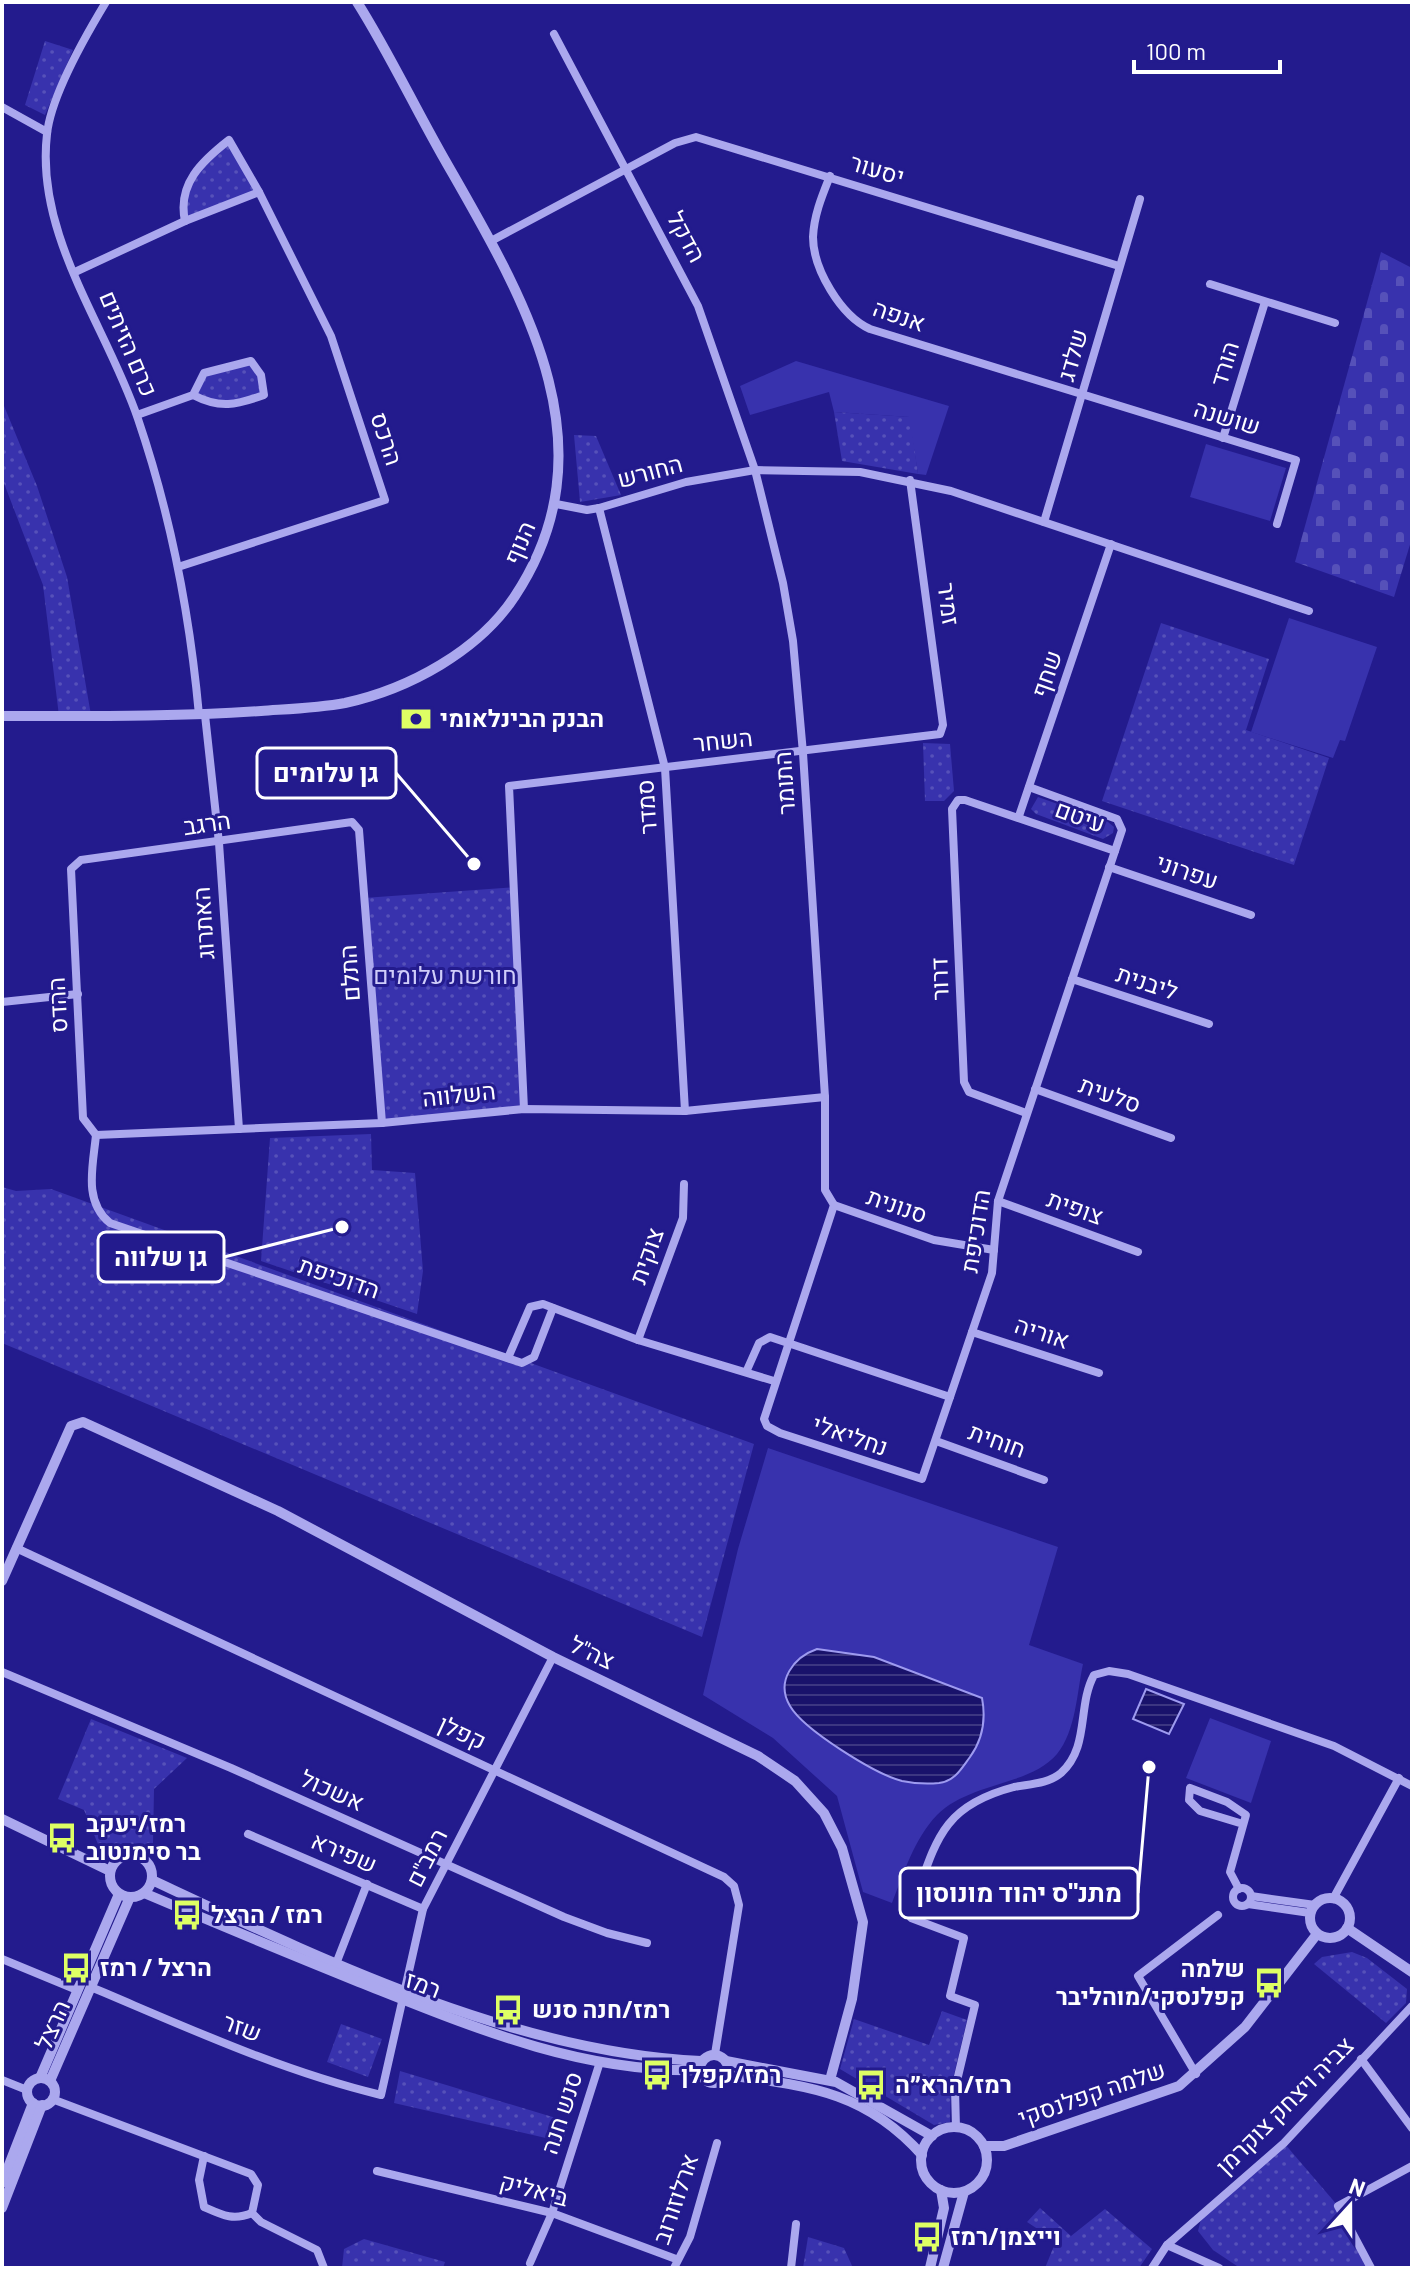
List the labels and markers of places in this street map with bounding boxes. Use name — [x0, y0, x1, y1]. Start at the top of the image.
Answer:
bank icon: הבנק הבינלאומי — [399, 702, 433, 736]
place label: הבנק הבינלאומי — [440, 703, 604, 732]
callout: גן עלומים — [257, 748, 396, 798]
callout: גן שלווה — [98, 1232, 224, 1282]
place label: רמז/יעקב בר סימנטוב — [86, 1808, 201, 1865]
bus stop icon: רמז/יעקב בר סימנטוב — [45, 1821, 79, 1855]
callout: מתנ"ס יהוד מונוסון — [900, 1868, 1138, 1918]
bus stop icon: רמז / הרצל — [170, 1898, 204, 1932]
place label: רמז / הרצל — [211, 1899, 323, 1928]
bus stop icon: הרצל / רמז — [59, 1951, 93, 1985]
place label: הרצל / רמז — [100, 1952, 212, 1981]
place label: שלמה קפלנסקי/מוהליבר — [1056, 1953, 1245, 2010]
bus stop icon: שלמה קפלנסקי/מוהליבר — [1252, 1966, 1286, 2000]
bus stop icon: רמז/חנה סנש — [491, 1993, 525, 2027]
place label: רמז/חנה סנש — [532, 1994, 670, 2023]
bus stop icon: רמז/קפלן — [640, 2058, 674, 2092]
place label: רמז/קפלן — [681, 2059, 781, 2088]
bus stop icon: רמז/הרא״ה — [854, 2068, 888, 2102]
place label: רמז/הרא״ה — [895, 2069, 1012, 2098]
bus stop icon: וייצמן/רמז — [910, 2220, 944, 2254]
place label: וייצמן/רמז — [951, 2221, 1061, 2250]

